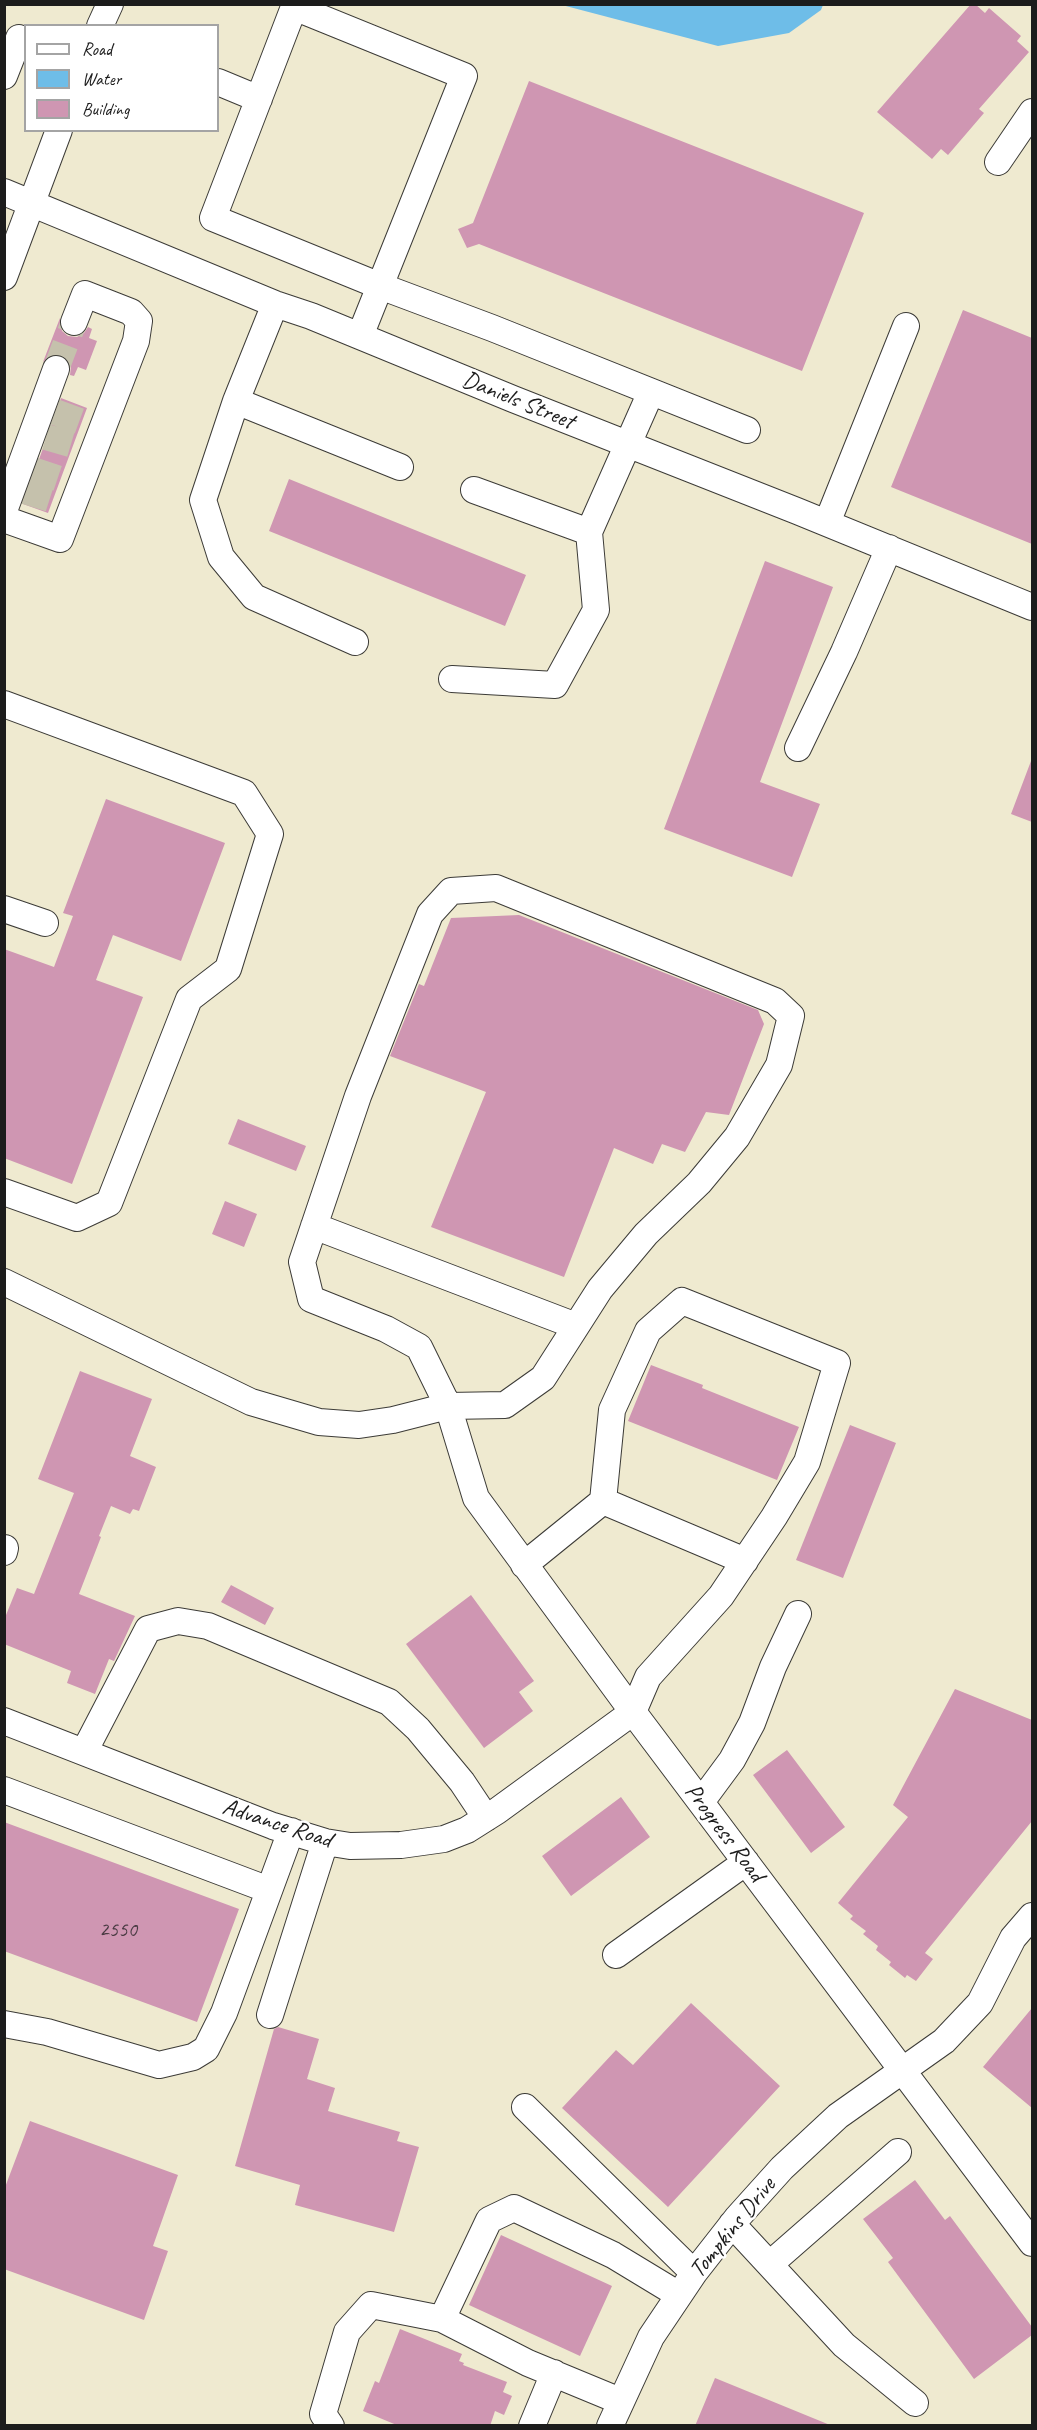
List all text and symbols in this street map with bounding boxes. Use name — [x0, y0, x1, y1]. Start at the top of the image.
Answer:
legend — [24, 24, 219, 132]
text: Road — [82, 38, 112, 60]
text: Water — [82, 68, 121, 90]
text: Building — [82, 98, 129, 120]
street label: Daniels Street — [458, 366, 578, 436]
street label: Progress Road — [678, 1778, 770, 1888]
street label: Advance Road — [219, 1793, 335, 1855]
house number: 2550 — [99, 1917, 137, 1943]
street label: Tompkins Drive — [684, 2172, 782, 2284]

